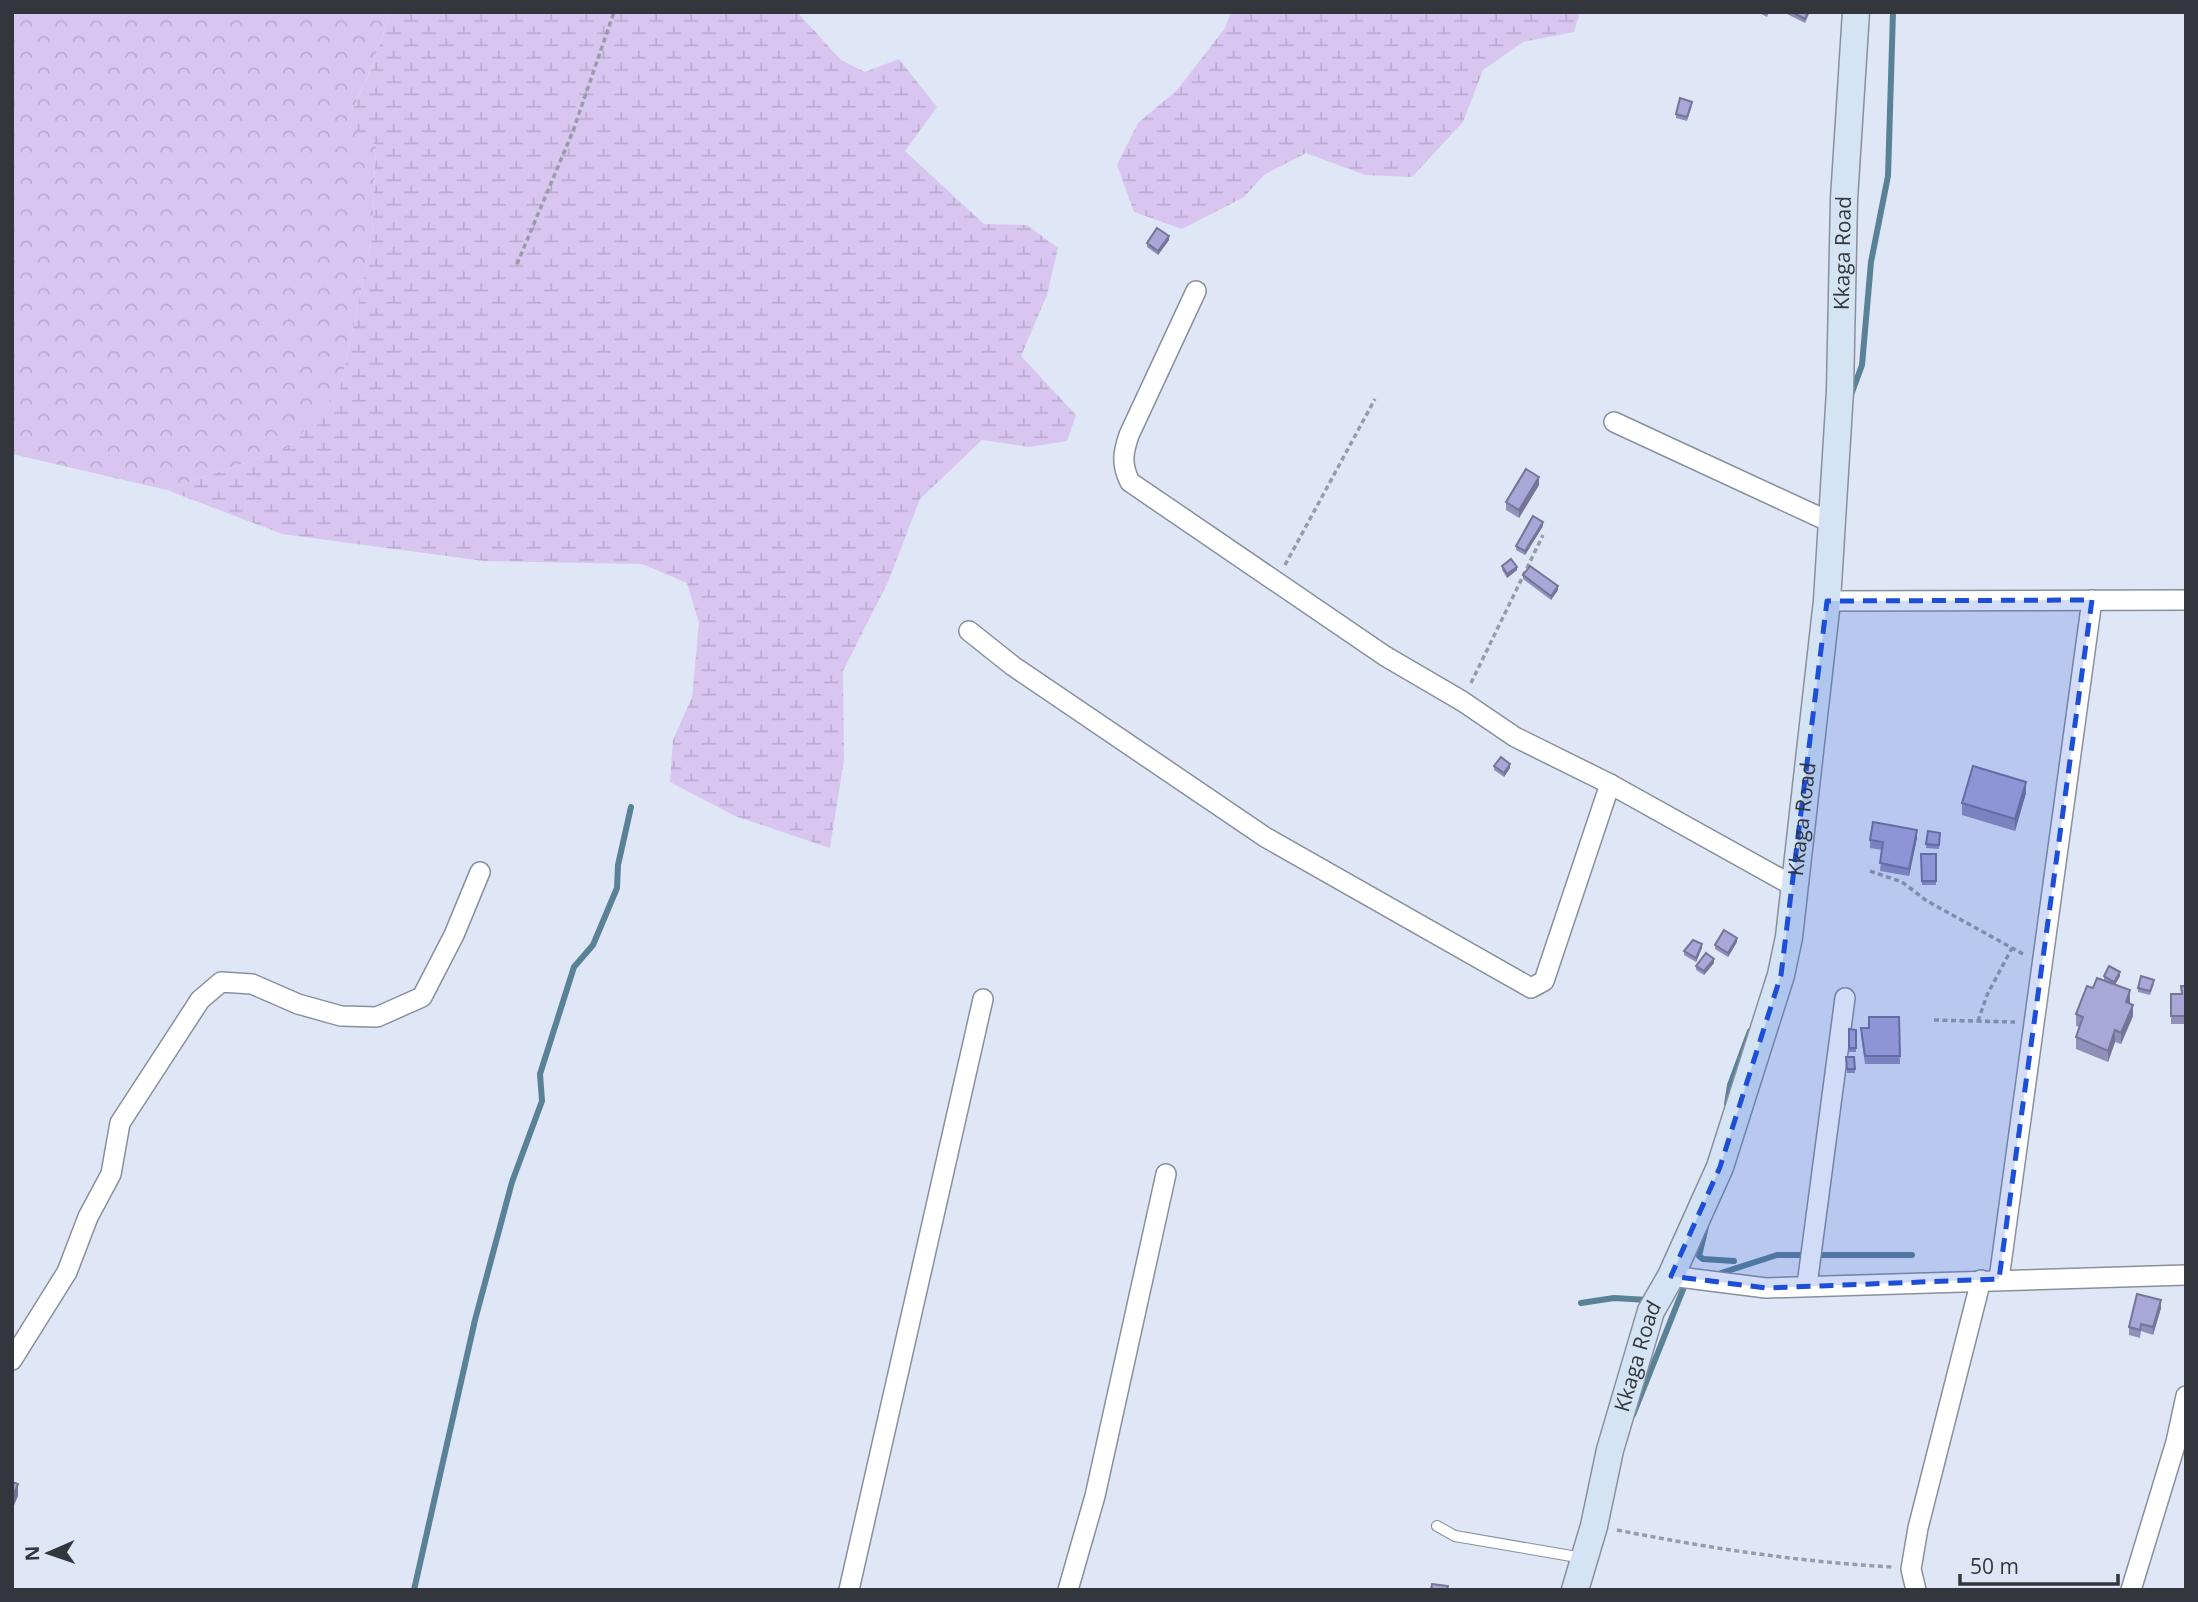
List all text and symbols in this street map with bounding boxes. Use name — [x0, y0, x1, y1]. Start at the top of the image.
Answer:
street label: Kkaga Road — [1827, 196, 1857, 310]
street label: Kkaga Road — [1781, 761, 1822, 877]
street label: Kkaga Road — [1607, 1295, 1667, 1415]
north arrow — [14, 1518, 84, 1588]
scale bar — [1960, 1542, 2118, 1586]
text: N — [19, 1545, 45, 1562]
text: 50 m — [1970, 1552, 2019, 1580]

